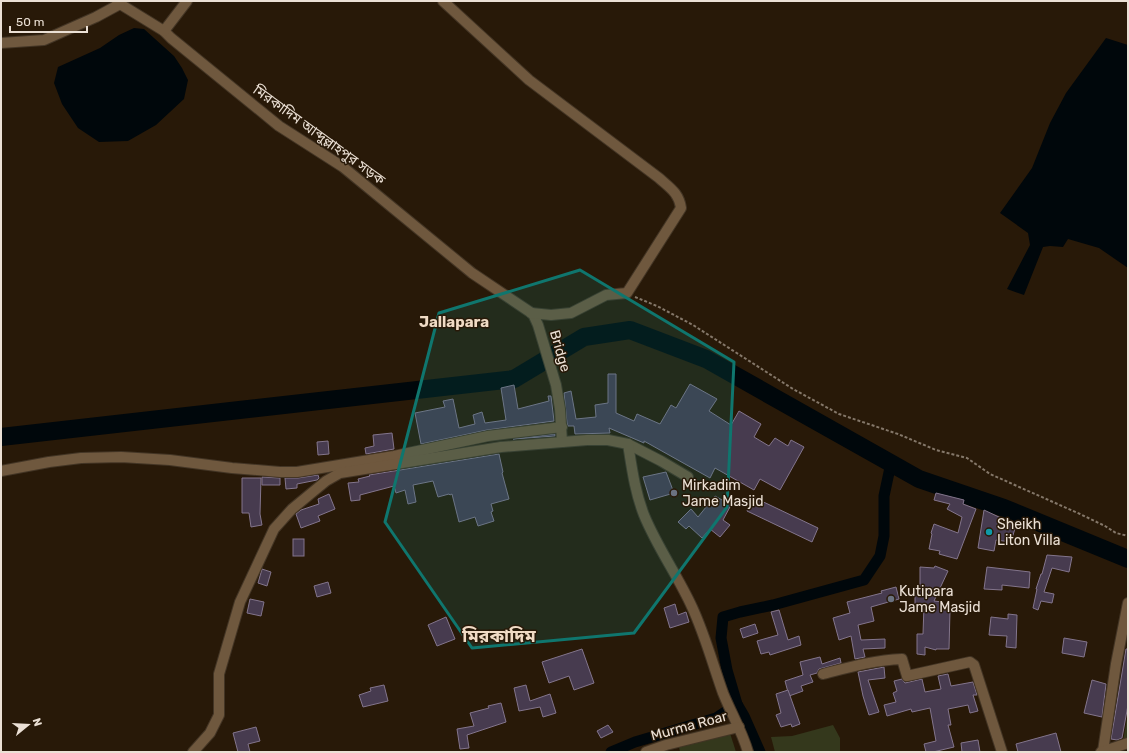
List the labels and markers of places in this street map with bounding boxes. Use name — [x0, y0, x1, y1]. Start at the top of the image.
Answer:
place label: Mirkadim Jame Masjid — [682, 477, 764, 510]
marker: Mirkadim Jame Masjid — [669, 488, 679, 498]
place label: Sheikh Liton Villa — [997, 516, 1060, 549]
marker: Sheikh Liton Villa — [984, 527, 994, 537]
place label: Kutipara Jame Masjid — [899, 583, 981, 616]
marker: Kutipara Jame Masjid — [886, 594, 896, 604]

